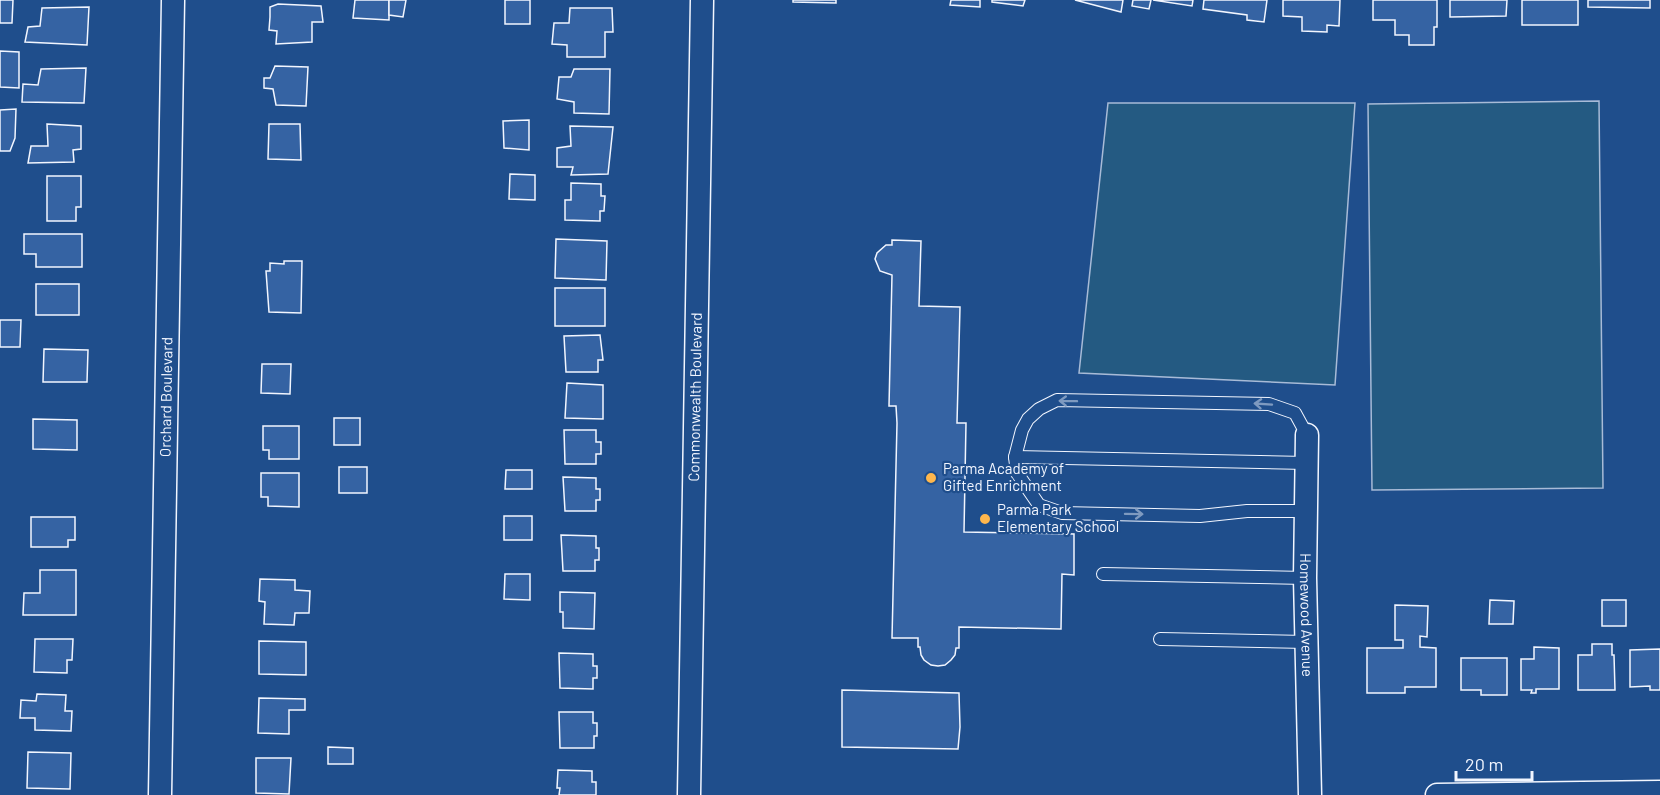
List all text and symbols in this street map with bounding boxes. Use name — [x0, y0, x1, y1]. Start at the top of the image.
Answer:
street label: Commonwealth Boulevard — [684, 312, 705, 482]
street label: Orchard Boulevard — [156, 337, 175, 457]
one-way arrow — [1058, 395, 1078, 406]
one-way arrow — [1253, 399, 1273, 410]
place label: Parma Academy of Gifted Enrichment — [943, 459, 1064, 494]
marker: Parma Academy of Gifted Enrichment — [924, 471, 938, 485]
place label: Parma Park Elementary School — [997, 500, 1119, 535]
one-way arrow — [1123, 509, 1143, 520]
marker: Parma Park Elementary School — [978, 512, 992, 526]
street label: Homewood Avenue — [1297, 553, 1317, 677]
scale bar — [1456, 744, 1532, 782]
text: 20 m — [1465, 753, 1503, 775]

